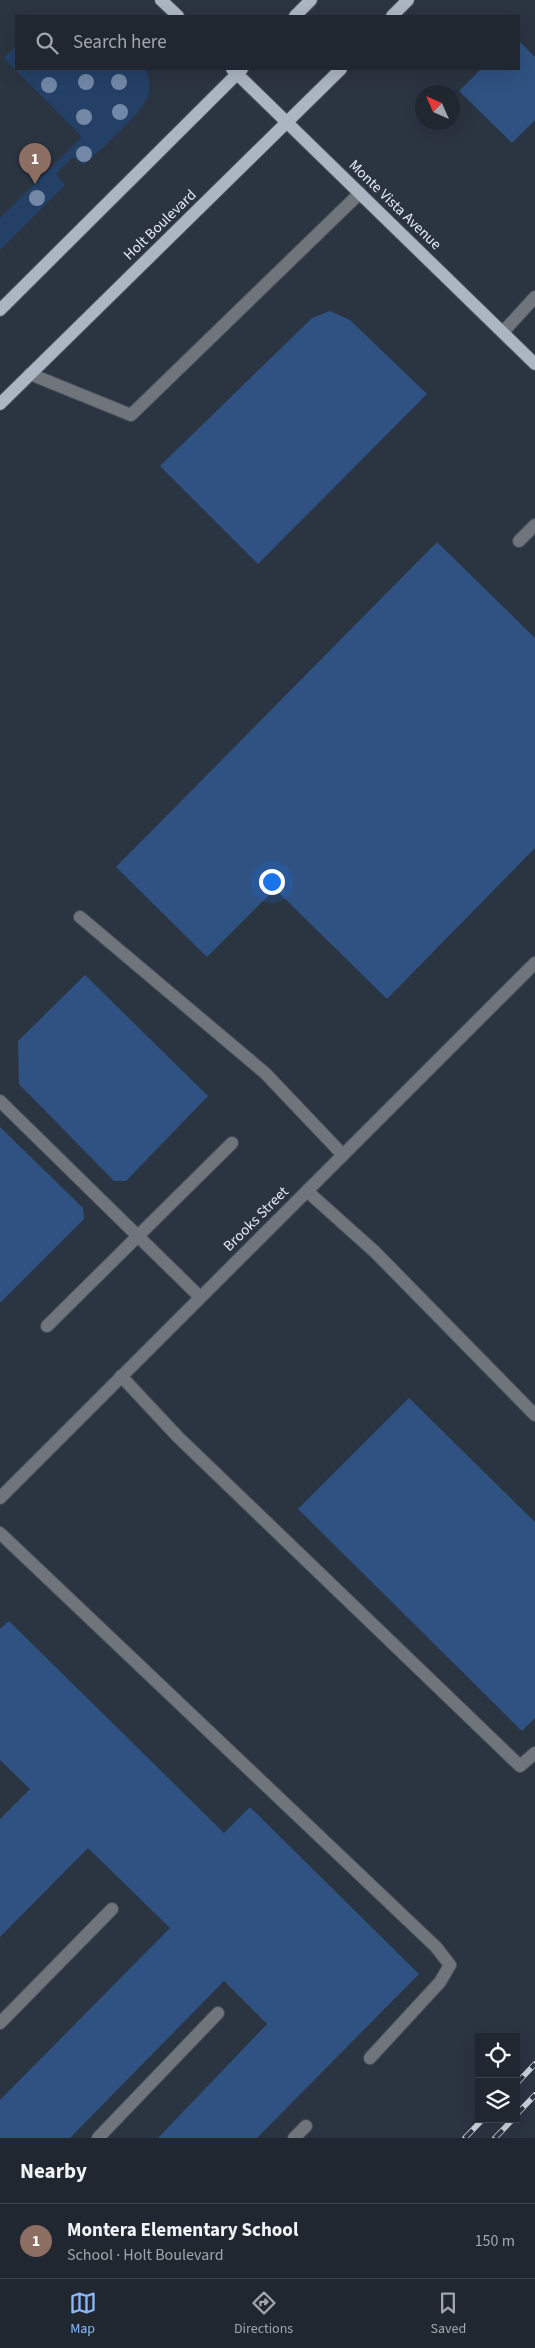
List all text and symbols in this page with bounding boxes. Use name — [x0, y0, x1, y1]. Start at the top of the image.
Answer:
search box — [15, 15, 520, 70]
icon: search — [33, 29, 61, 57]
text: Search here — [73, 29, 167, 56]
north arrow — [415, 85, 460, 130]
pin: 1 — [19, 143, 51, 184]
street label: Monte Vista Avenue — [344, 155, 446, 255]
street label: Holt Boulevard — [119, 185, 201, 265]
your location — [259, 869, 285, 895]
street label: Brooks Street — [219, 1182, 293, 1256]
map controls — [475, 2033, 520, 2123]
button: locate — [475, 2033, 520, 2078]
button: layers — [475, 2078, 520, 2123]
text: Nearby — [20, 2156, 87, 2186]
text: Montera Elementary School — [67, 2217, 298, 2244]
text: 1 — [32, 2230, 40, 2252]
text: 150 m — [475, 2230, 515, 2252]
text: School · Holt Boulevard — [67, 2244, 224, 2266]
tab: Map — [69, 2289, 97, 2339]
tab: Directions — [234, 2289, 293, 2339]
tab: Saved — [431, 2289, 466, 2339]

